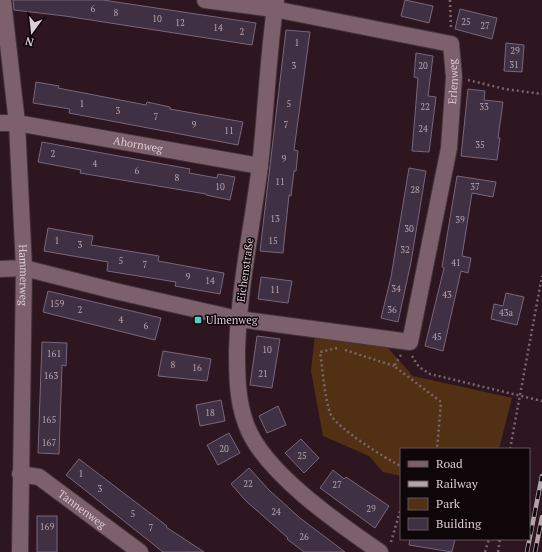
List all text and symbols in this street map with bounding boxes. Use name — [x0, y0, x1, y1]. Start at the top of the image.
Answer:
house number: 6 — [91, 3, 96, 15]
house number: 8 — [114, 7, 119, 19]
north arrow — [12, 12, 52, 52]
house number: 10 — [152, 13, 162, 25]
house number: 25 — [461, 16, 471, 28]
house number: 12 — [175, 17, 185, 29]
house number: 27 — [480, 20, 490, 32]
house number: 14 — [213, 22, 223, 34]
house number: 2 — [240, 26, 245, 38]
text: N — [23, 34, 35, 50]
house number: 1 — [295, 37, 299, 49]
house number: 29 — [510, 45, 520, 57]
street label: Erlenweg — [445, 58, 461, 105]
house number: 31 — [509, 59, 519, 71]
house number: 3 — [292, 60, 297, 72]
house number: 20 — [418, 60, 428, 72]
house number: 1 — [80, 98, 84, 110]
house number: 5 — [287, 98, 292, 110]
house number: 22 — [420, 101, 430, 113]
house number: 33 — [479, 101, 489, 113]
house number: 3 — [116, 105, 121, 117]
house number: 7 — [154, 111, 159, 123]
house number: 9 — [192, 119, 197, 131]
house number: 7 — [284, 119, 289, 131]
house number: 24 — [418, 123, 428, 135]
house number: 11 — [224, 125, 234, 137]
street label: Ahornweg — [112, 133, 164, 156]
house number: 35 — [475, 139, 485, 151]
house number: 2 — [51, 148, 56, 160]
house number: 9 — [282, 153, 287, 165]
house number: 4 — [93, 158, 98, 170]
house number: 6 — [135, 165, 140, 177]
house number: 8 — [175, 172, 180, 184]
house number: 11 — [275, 176, 285, 188]
house number: 10 — [215, 181, 225, 193]
house number: 37 — [470, 181, 480, 193]
house number: 28 — [410, 184, 420, 196]
house number: 13 — [270, 213, 280, 225]
house number: 39 — [455, 214, 465, 226]
house number: 30 — [404, 223, 414, 235]
house number: 1 — [55, 235, 59, 247]
house number: 15 — [268, 235, 278, 247]
street label: Eichenstraße — [234, 237, 256, 303]
house number: 3 — [78, 239, 83, 251]
street label: Hammerweg — [16, 244, 31, 306]
house number: 32 — [400, 244, 410, 256]
house number: 5 — [119, 255, 124, 267]
house number: 41 — [451, 257, 461, 269]
house number: 7 — [143, 259, 148, 271]
house number: 9 — [186, 271, 191, 283]
house number: 14 — [205, 275, 215, 287]
house number: 34 — [391, 283, 401, 295]
house number: 11 — [270, 284, 280, 296]
house number: 43 — [442, 289, 452, 301]
house number: 159 — [50, 298, 64, 310]
house number: 2 — [78, 304, 83, 316]
house number: 36 — [387, 304, 397, 316]
house number: 43a — [499, 307, 514, 319]
place label: Ulmenweg — [206, 313, 258, 327]
house number: 4 — [119, 314, 124, 326]
marker: Ulmenweg — [193, 315, 203, 325]
house number: 6 — [144, 320, 149, 332]
house number: 45 — [432, 331, 442, 343]
house number: 10 — [262, 344, 272, 356]
house number: 161 — [47, 348, 61, 360]
house number: 8 — [171, 359, 176, 371]
house number: 16 — [192, 362, 202, 374]
house number: 21 — [258, 368, 268, 380]
house number: 163 — [44, 370, 58, 382]
house number: 18 — [205, 407, 215, 419]
house number: 165 — [42, 414, 56, 426]
house number: 167 — [42, 437, 56, 449]
house number: 20 — [219, 443, 229, 455]
legend — [400, 448, 530, 540]
house number: 25 — [297, 450, 307, 462]
text: Road — [436, 456, 463, 471]
house number: 1 — [79, 468, 83, 480]
text: Railway — [436, 476, 479, 491]
house number: 22 — [243, 478, 253, 490]
house number: 27 — [332, 479, 342, 491]
house number: 3 — [98, 483, 103, 495]
street label: Tannenweg — [55, 487, 109, 532]
text: Park — [436, 496, 461, 511]
house number: 29 — [366, 503, 376, 515]
house number: 24 — [271, 506, 281, 518]
house number: 5 — [131, 508, 136, 520]
text: Building — [436, 516, 482, 531]
house number: 169 — [40, 521, 54, 533]
house number: 7 — [149, 522, 154, 534]
house number: 26 — [299, 531, 309, 543]

